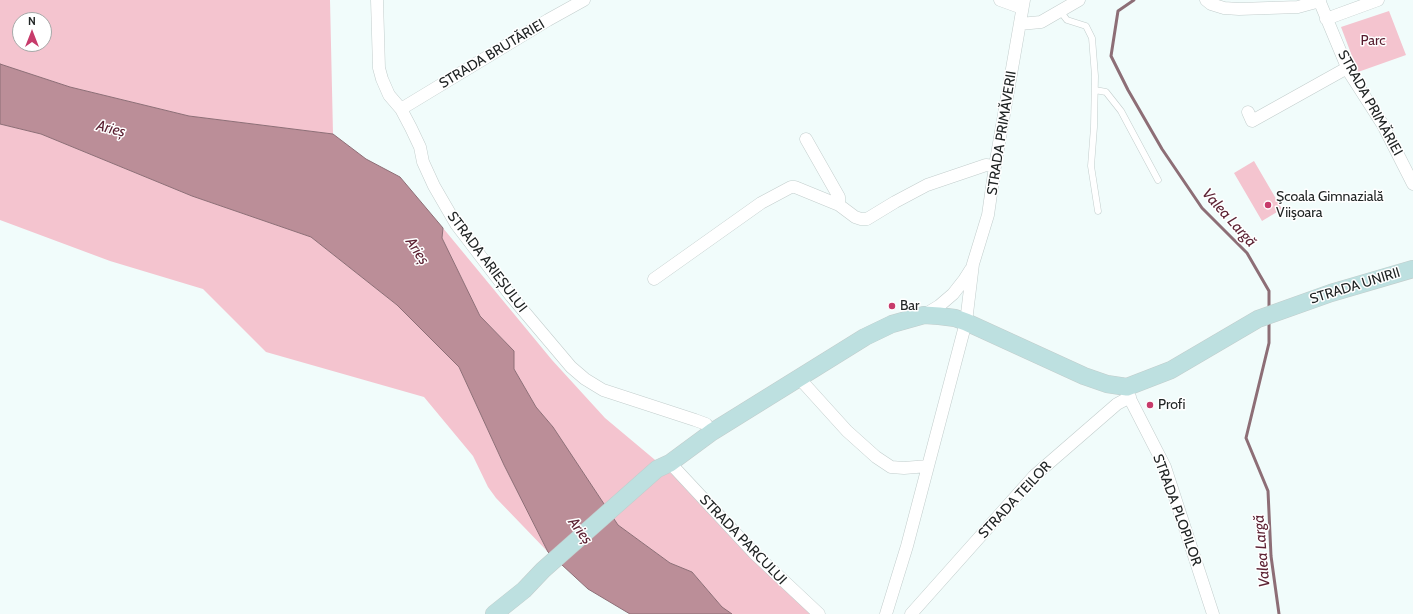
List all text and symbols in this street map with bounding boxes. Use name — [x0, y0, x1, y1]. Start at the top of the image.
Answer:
north arrow — [12, 12, 52, 52]
text: N — [28, 14, 36, 28]
street label: STRADA BRUTĂRIEI — [436, 16, 548, 92]
park label: Parc — [1360, 33, 1386, 49]
street label: STRADA PRIMĂRIEI — [1334, 47, 1406, 159]
street label: STRADA PRIMĂVERII — [984, 70, 1020, 196]
water label: Arieș — [95, 117, 127, 141]
water label: Valea Largă — [1198, 185, 1260, 251]
place label: Şcoala Gimnazială Viişoara — [1276, 189, 1383, 222]
marker: Şcoala Gimnazială Viişoara — [1263, 200, 1273, 210]
street label: STRADA ARIEȘULUI — [444, 208, 530, 316]
water label: Arieș — [401, 234, 433, 268]
street label: STRADA UNIRII — [1308, 264, 1402, 308]
place label: Bar — [900, 298, 920, 314]
marker: Bar — [887, 301, 897, 311]
place label: Profi — [1158, 397, 1185, 413]
marker: Profi — [1145, 400, 1155, 410]
street label: STRADA PLOPILOR — [1149, 452, 1205, 568]
street label: STRADA TEILOR — [975, 458, 1055, 542]
street label: STRADA PARCULUI — [696, 492, 790, 588]
water label: Arieș — [564, 514, 596, 548]
water label: Valea Largă — [1250, 514, 1274, 588]

